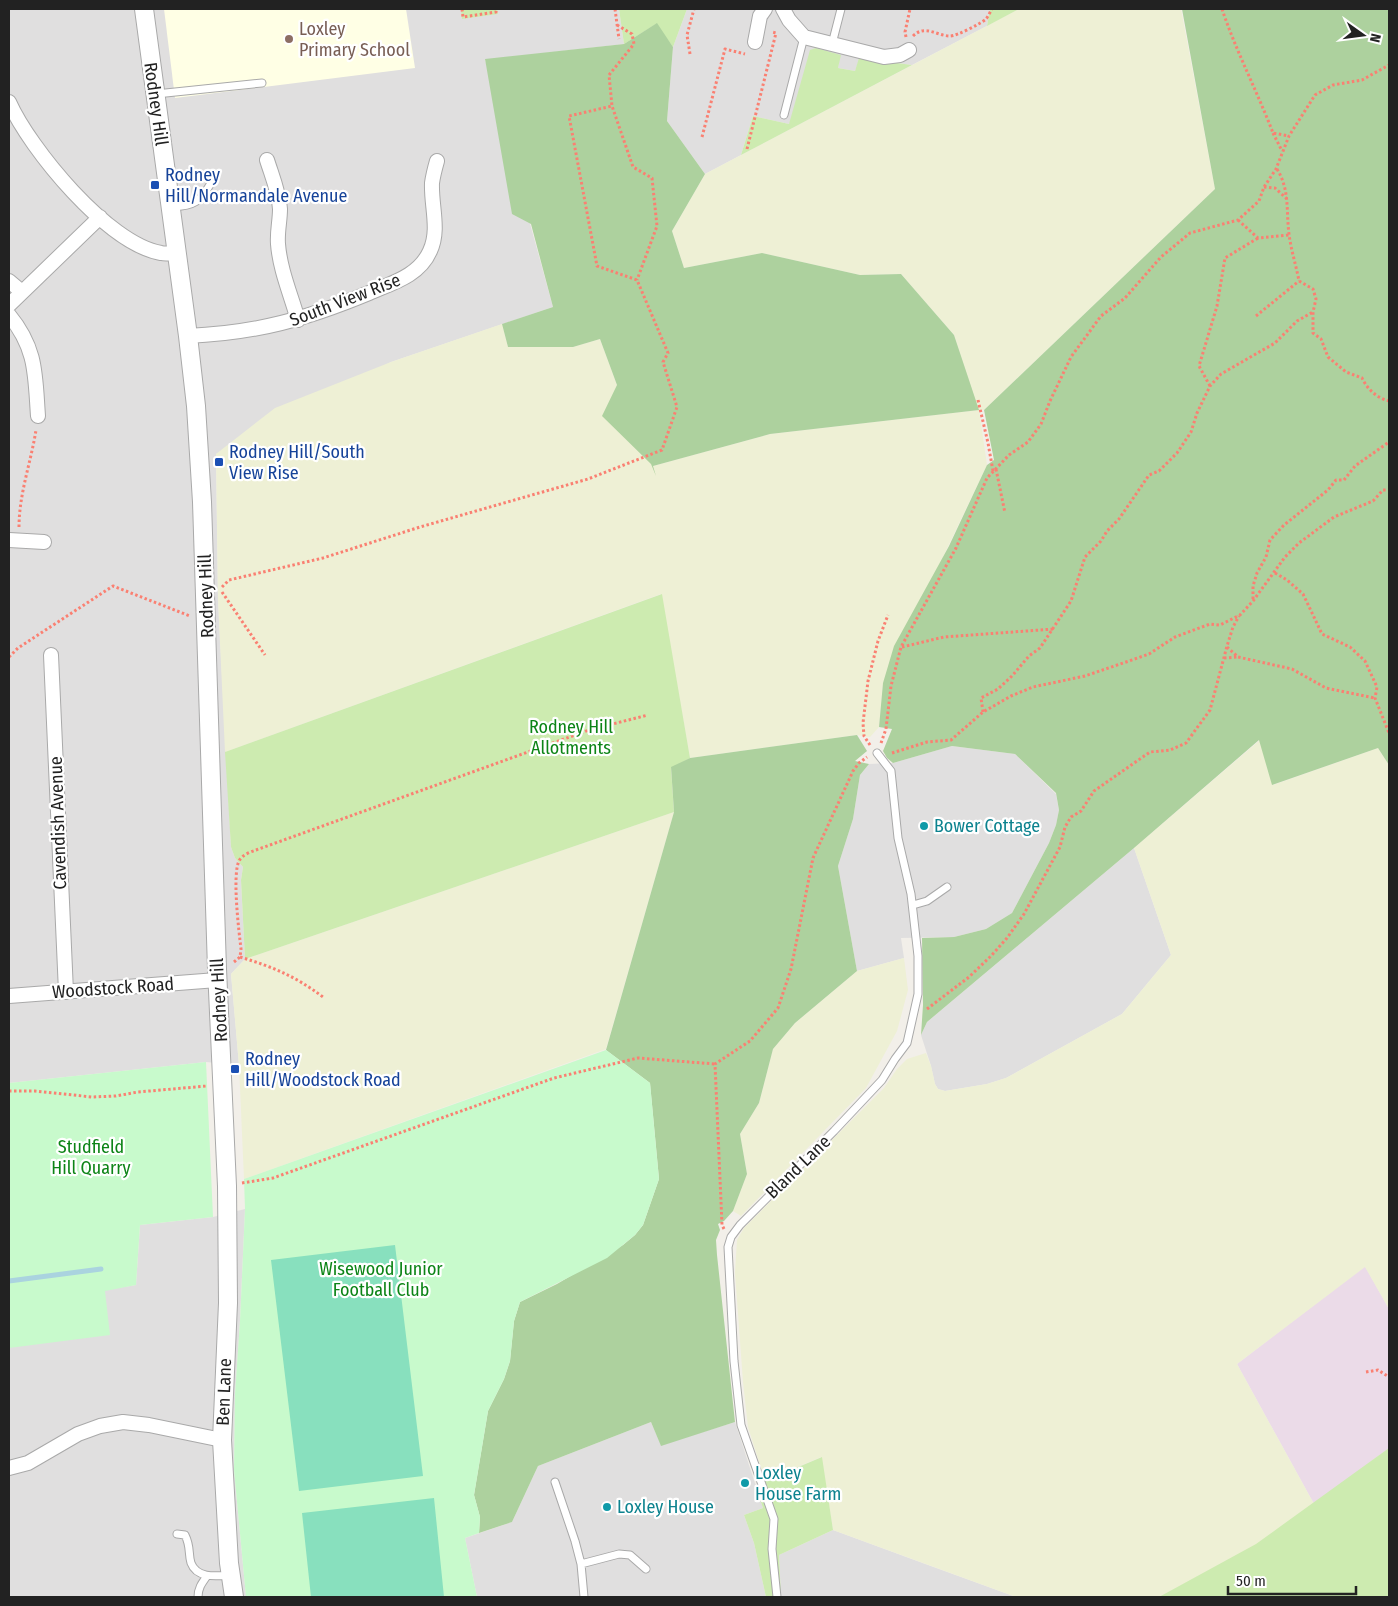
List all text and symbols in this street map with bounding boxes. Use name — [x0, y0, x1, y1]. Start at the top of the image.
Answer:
north arrow — [1338, 10, 1388, 60]
place label: Loxley Primary School — [299, 18, 410, 61]
text: N — [1366, 32, 1384, 44]
marker: Loxley Primary School — [283, 33, 295, 45]
street label: Rodney Hill — [139, 61, 173, 147]
place label: Rodney Hill/Normandale Avenue — [165, 164, 347, 207]
marker: Rodney Hill/Normandale Avenue — [149, 179, 161, 191]
street label: South View Rise — [286, 269, 404, 331]
place label: Rodney Hill/South View Rise — [229, 441, 365, 484]
marker: Rodney Hill/South View Rise — [213, 456, 225, 468]
street label: Rodney Hill — [194, 553, 218, 638]
park label: Rodney Hill Allotments — [529, 716, 613, 759]
street label: Cavendish Avenue — [45, 756, 71, 890]
place label: Bower Cottage — [934, 815, 1040, 837]
marker: Bower Cottage — [918, 820, 930, 832]
street label: Rodney Hill — [206, 957, 232, 1043]
street label: Woodstock Road — [51, 973, 175, 1003]
place label: Rodney Hill/Woodstock Road — [245, 1048, 401, 1091]
marker: Rodney Hill/Woodstock Road — [229, 1063, 241, 1075]
street label: Bland Lane — [761, 1131, 835, 1203]
park label: Studfield Hill Quarry — [51, 1136, 131, 1179]
park label: Wisewood Junior Football Club — [319, 1258, 443, 1301]
street label: Ben Lane — [212, 1358, 236, 1426]
place label: Loxley House Farm — [755, 1462, 841, 1505]
marker: Loxley House Farm — [739, 1477, 751, 1489]
place label: Loxley House — [617, 1496, 714, 1518]
marker: Loxley House — [601, 1501, 613, 1513]
scale bar — [1228, 1564, 1356, 1596]
text: 50 m — [1236, 1572, 1266, 1590]

